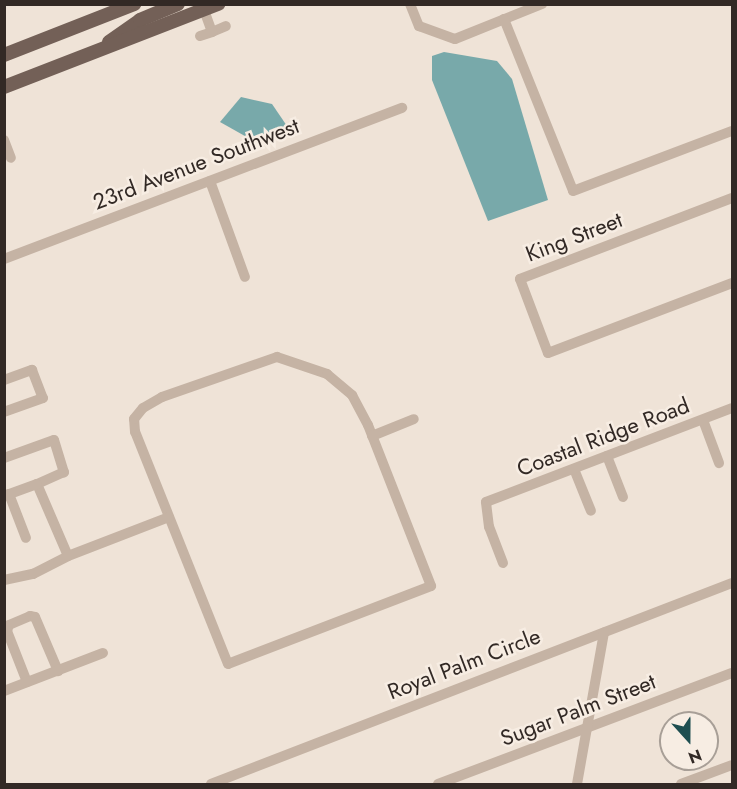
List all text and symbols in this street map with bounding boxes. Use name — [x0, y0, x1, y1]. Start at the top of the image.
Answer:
street label: 23rd Avenue Southwest — [89, 112, 303, 216]
street label: King Street — [522, 207, 626, 267]
street label: Coastal Ridge Road — [513, 392, 693, 482]
street label: Royal Palm Circle — [384, 623, 544, 705]
street label: Sugar Palm Street — [497, 668, 659, 752]
north arrow — [659, 711, 719, 771]
text: N — [685, 743, 705, 769]

